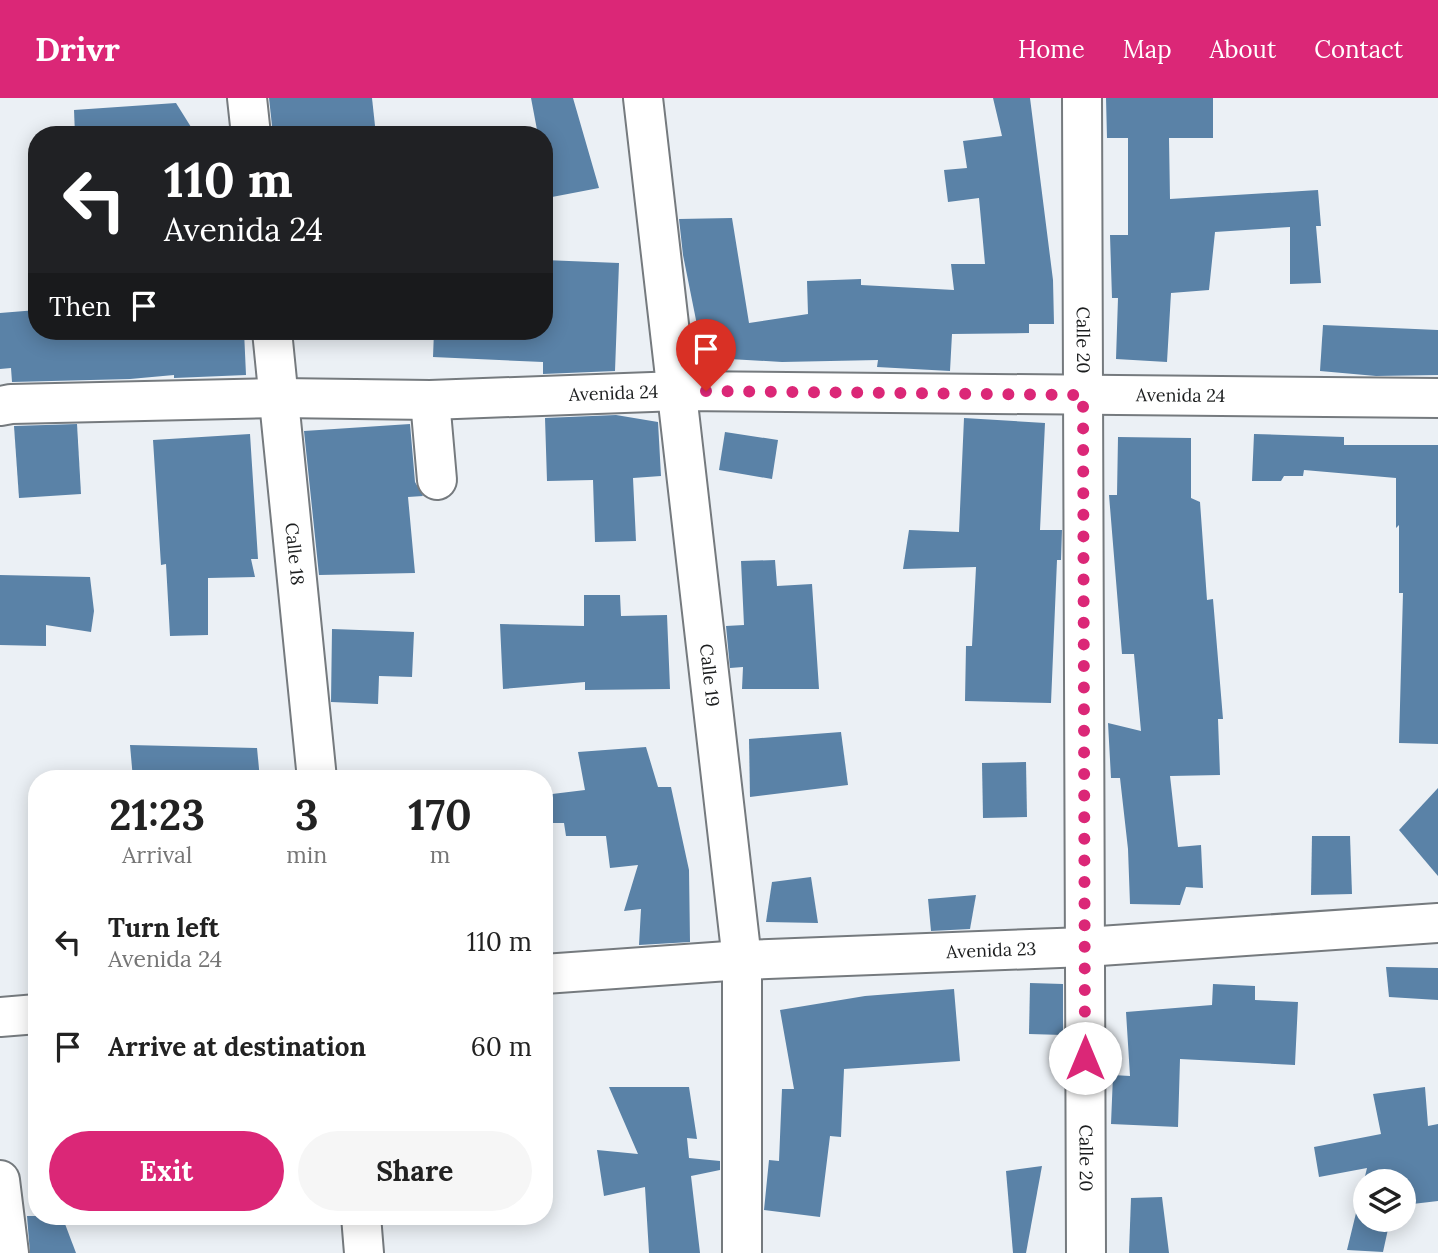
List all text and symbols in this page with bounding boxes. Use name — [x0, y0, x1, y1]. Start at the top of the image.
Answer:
text: Drivr — [35, 28, 120, 70]
text: Home — [1018, 34, 1085, 65]
text: Map — [1123, 34, 1172, 65]
text: About — [1210, 34, 1276, 65]
text: Contact — [1314, 34, 1403, 65]
text: 110 m — [164, 148, 293, 210]
icon: left — [49, 154, 140, 245]
text: Avenida 24 — [164, 209, 323, 250]
icon: arrive — [125, 287, 163, 325]
text: Then — [49, 290, 111, 323]
street label: Calle 20 — [1072, 306, 1095, 374]
pin — [676, 319, 736, 391]
icon: arrive — [687, 330, 725, 368]
street label: Avenida 24 — [567, 380, 659, 406]
street label: Avenida 24 — [1135, 383, 1226, 407]
street label: Calle 18 — [280, 521, 309, 586]
street label: Calle 19 — [695, 642, 725, 708]
text: 21:23 — [109, 788, 205, 842]
text: 3 — [295, 788, 318, 842]
text: 170 — [408, 788, 472, 842]
text: Arrival — [122, 840, 192, 869]
text: min — [286, 840, 327, 869]
text: m — [430, 840, 450, 869]
text: Turn left — [108, 911, 219, 944]
icon: left — [49, 923, 87, 961]
text: 110 m — [467, 925, 532, 958]
street label: Avenida 23 — [945, 937, 1037, 963]
text: Avenida 24 — [108, 944, 222, 973]
position arrow — [1048, 1021, 1122, 1095]
icon: arrive — [49, 1028, 87, 1066]
text: Arrive at destination — [108, 1030, 366, 1063]
text: 60 m — [471, 1030, 532, 1063]
street label: Calle 20 — [1075, 1124, 1098, 1192]
button: Exit — [49, 1131, 284, 1211]
button: Share — [298, 1131, 532, 1211]
map controls — [1353, 1169, 1416, 1232]
button: layers — [1353, 1169, 1416, 1232]

